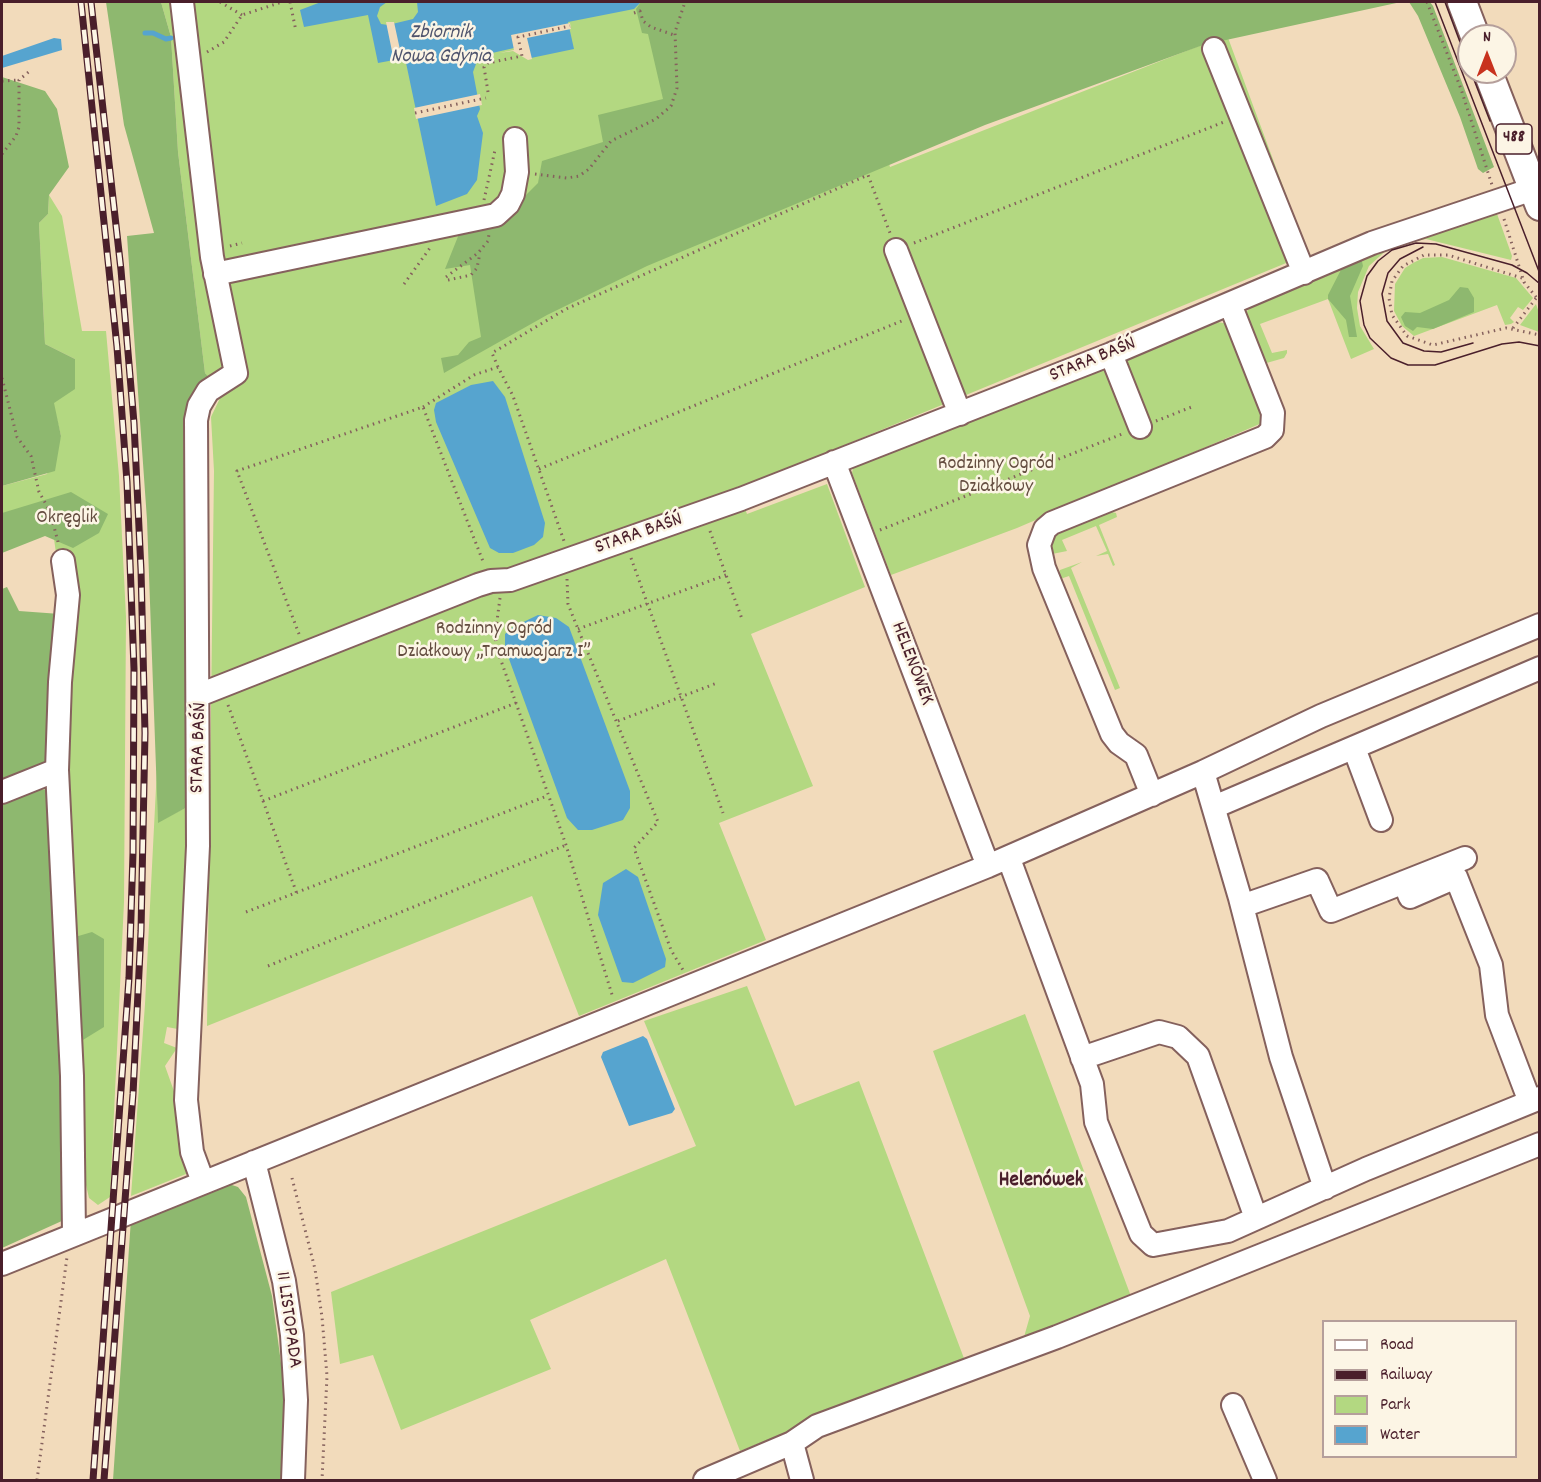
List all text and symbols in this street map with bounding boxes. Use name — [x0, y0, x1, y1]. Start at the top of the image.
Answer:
water label: Zbiornik Nowa Gdynia — [391, 21, 491, 71]
north arrow — [1457, 24, 1517, 84]
text: N — [1483, 26, 1491, 49]
road number: 488 — [1496, 124, 1532, 154]
street label: STARA BAŚŃ — [1046, 333, 1140, 389]
park label: Rodzinny Ogród Działkowy — [938, 453, 1054, 500]
park label: Okręglik — [36, 507, 98, 531]
street label: STARA BAŚŃ — [592, 509, 686, 561]
park label: Rodzinny Ogród Działkowy „Tramwajarz I” — [397, 618, 591, 665]
street label: HELENÓWEK — [884, 619, 938, 709]
street label: STARA BAŚŃ — [186, 702, 214, 794]
district label: Helenówek — [999, 1169, 1083, 1195]
street label: 11 LISTOPADA — [268, 1270, 306, 1370]
legend — [1322, 1320, 1517, 1458]
text: Road — [1380, 1333, 1414, 1358]
text: Railway — [1380, 1363, 1432, 1388]
text: Park — [1380, 1393, 1411, 1418]
text: Water — [1380, 1423, 1420, 1448]

